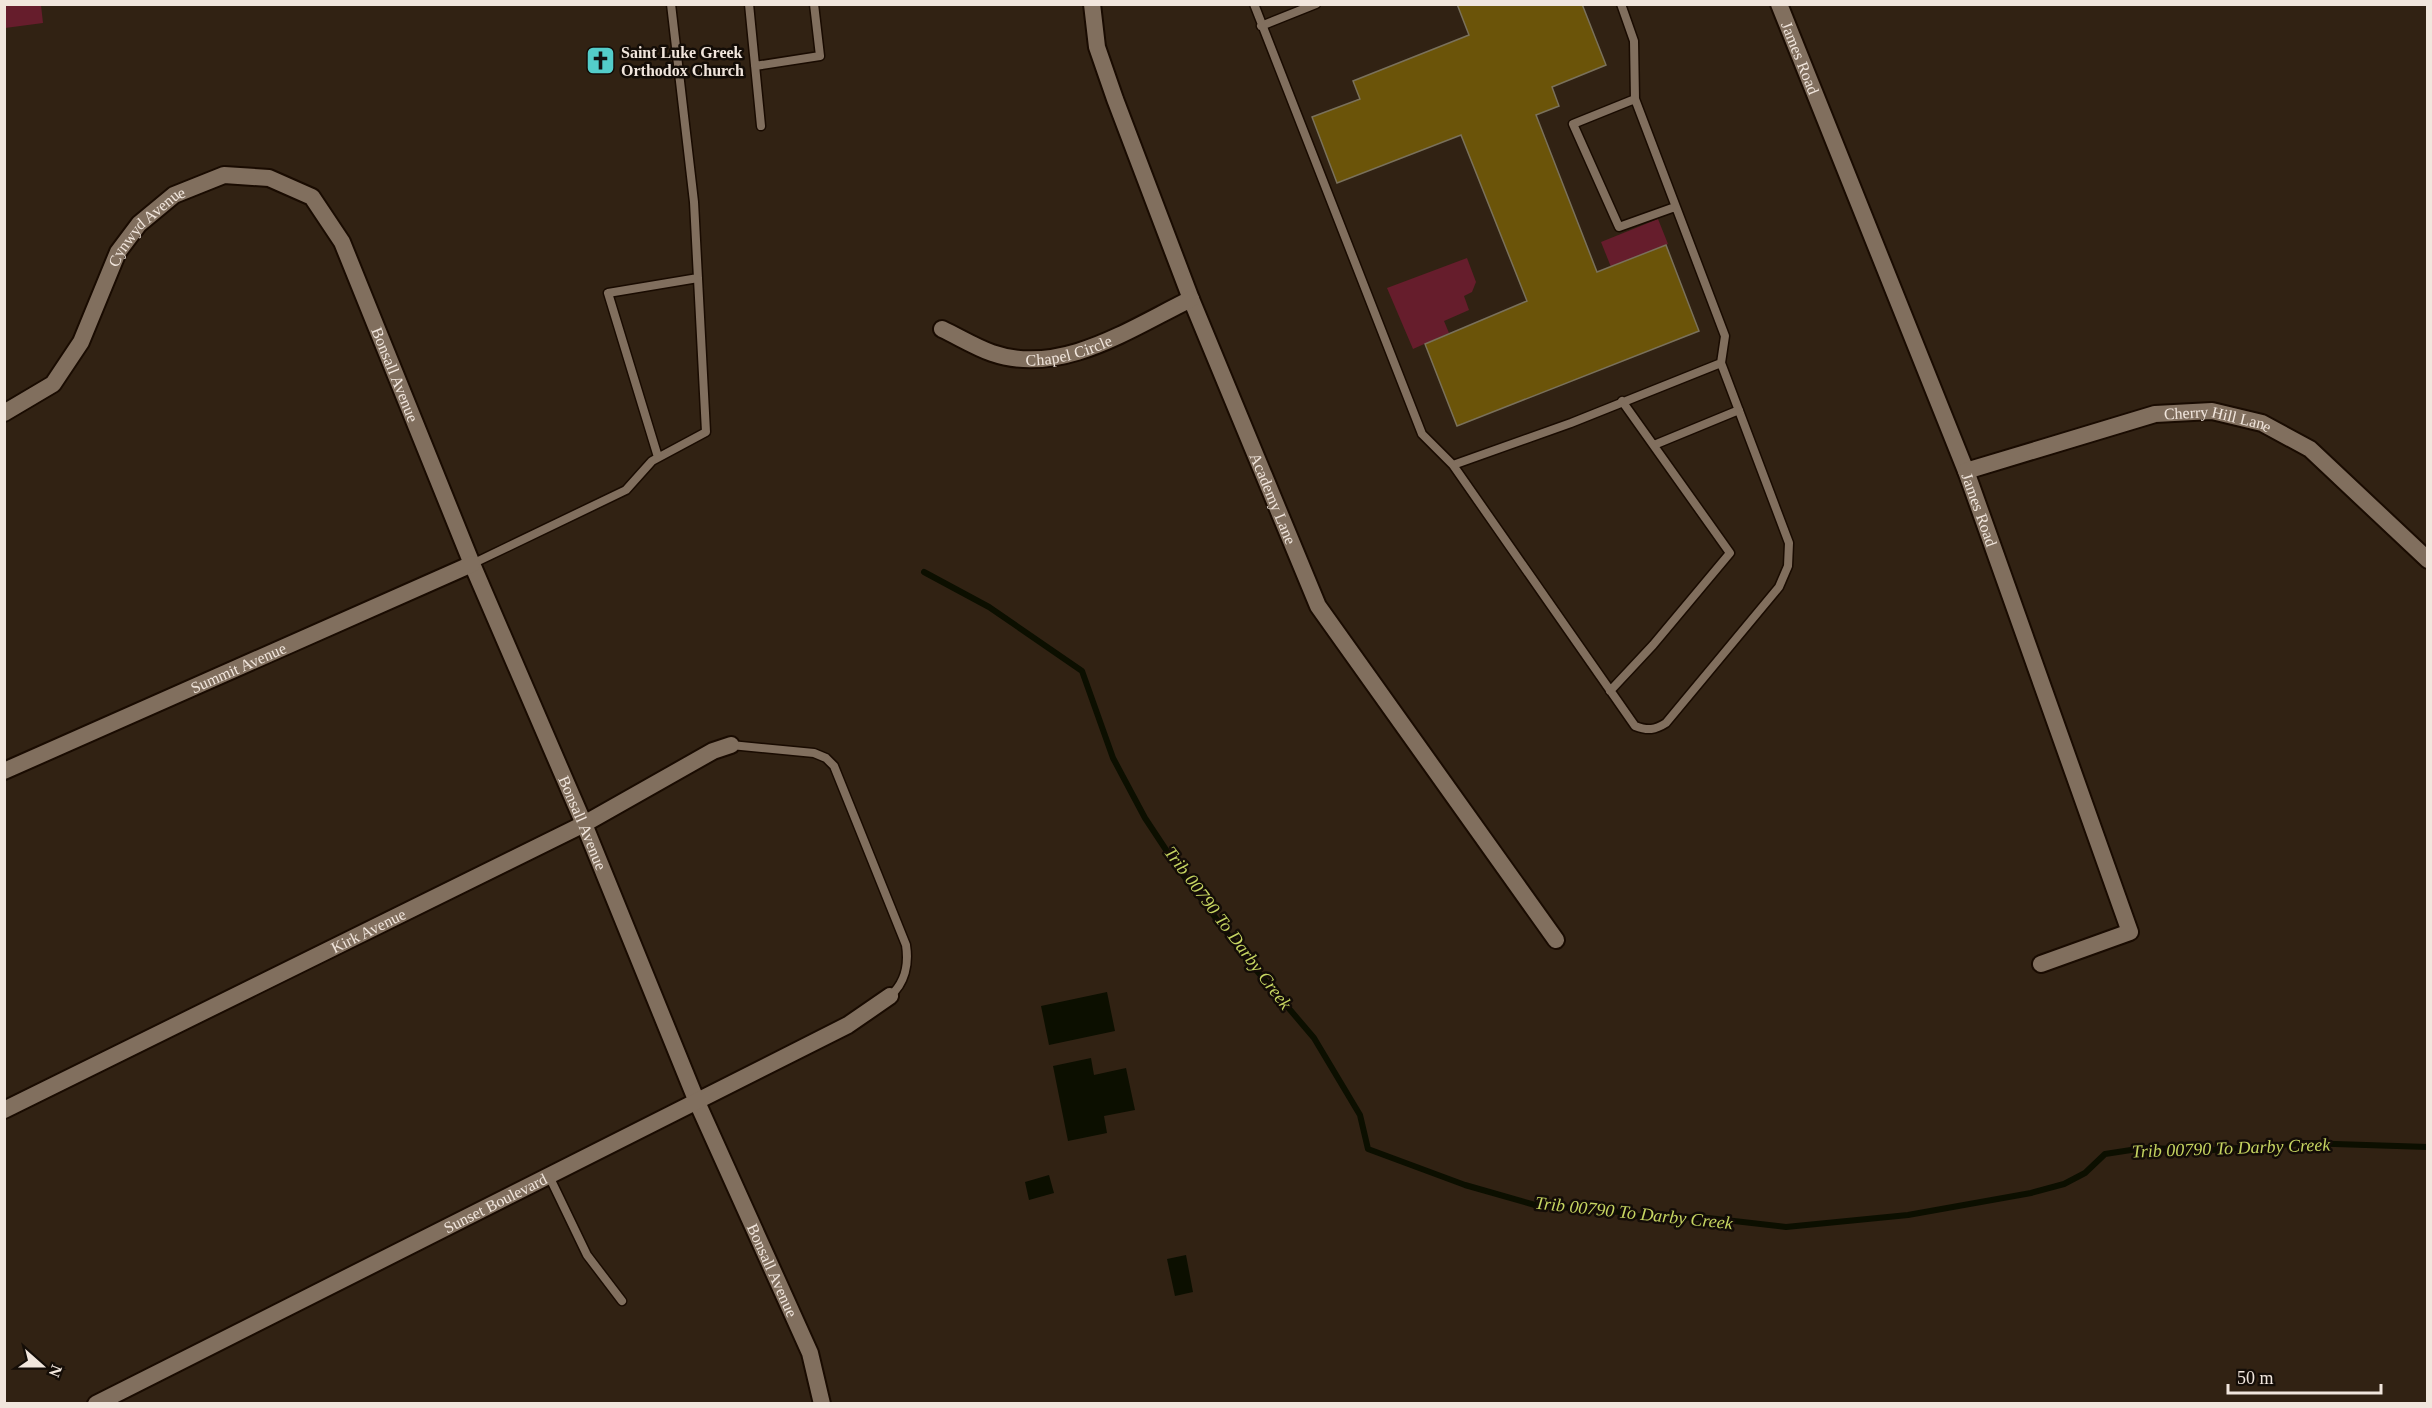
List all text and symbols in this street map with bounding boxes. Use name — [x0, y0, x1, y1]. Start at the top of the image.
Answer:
street label: James Road — [1778, 19, 1822, 97]
place label: Saint Luke Greek Orthodox Church — [621, 44, 744, 79]
church icon: Saint Luke Greek Orthodox Church — [584, 45, 616, 77]
street label: Cynwyd Avenue — [105, 184, 187, 269]
street label: Bonsall Avenue — [368, 325, 422, 424]
street label: Chapel Circle — [1026, 332, 1114, 368]
street label: Cherry Hill Lane — [2163, 403, 2274, 436]
street label: Academy Lane — [1247, 450, 1299, 547]
street label: James Road — [1958, 471, 2000, 549]
street label: Summit Avenue — [188, 639, 289, 696]
street label: Bonsall Avenue — [555, 773, 610, 873]
water label: Trib 00790 To Darby Creek — [1160, 843, 1296, 1014]
street label: Kirk Avenue — [328, 905, 408, 956]
water label: Trib 00790 To Darby Creek — [2131, 1135, 2332, 1161]
street label: Sunset Boulevard — [441, 1170, 550, 1236]
water label: Trib 00790 To Darby Creek — [1534, 1193, 1735, 1233]
street label: Bonsall Avenue — [744, 1221, 801, 1320]
north arrow — [12, 1336, 72, 1396]
scale bar — [2228, 1357, 2381, 1395]
text: N — [45, 1363, 66, 1380]
text: 50 m — [2237, 1368, 2274, 1388]

